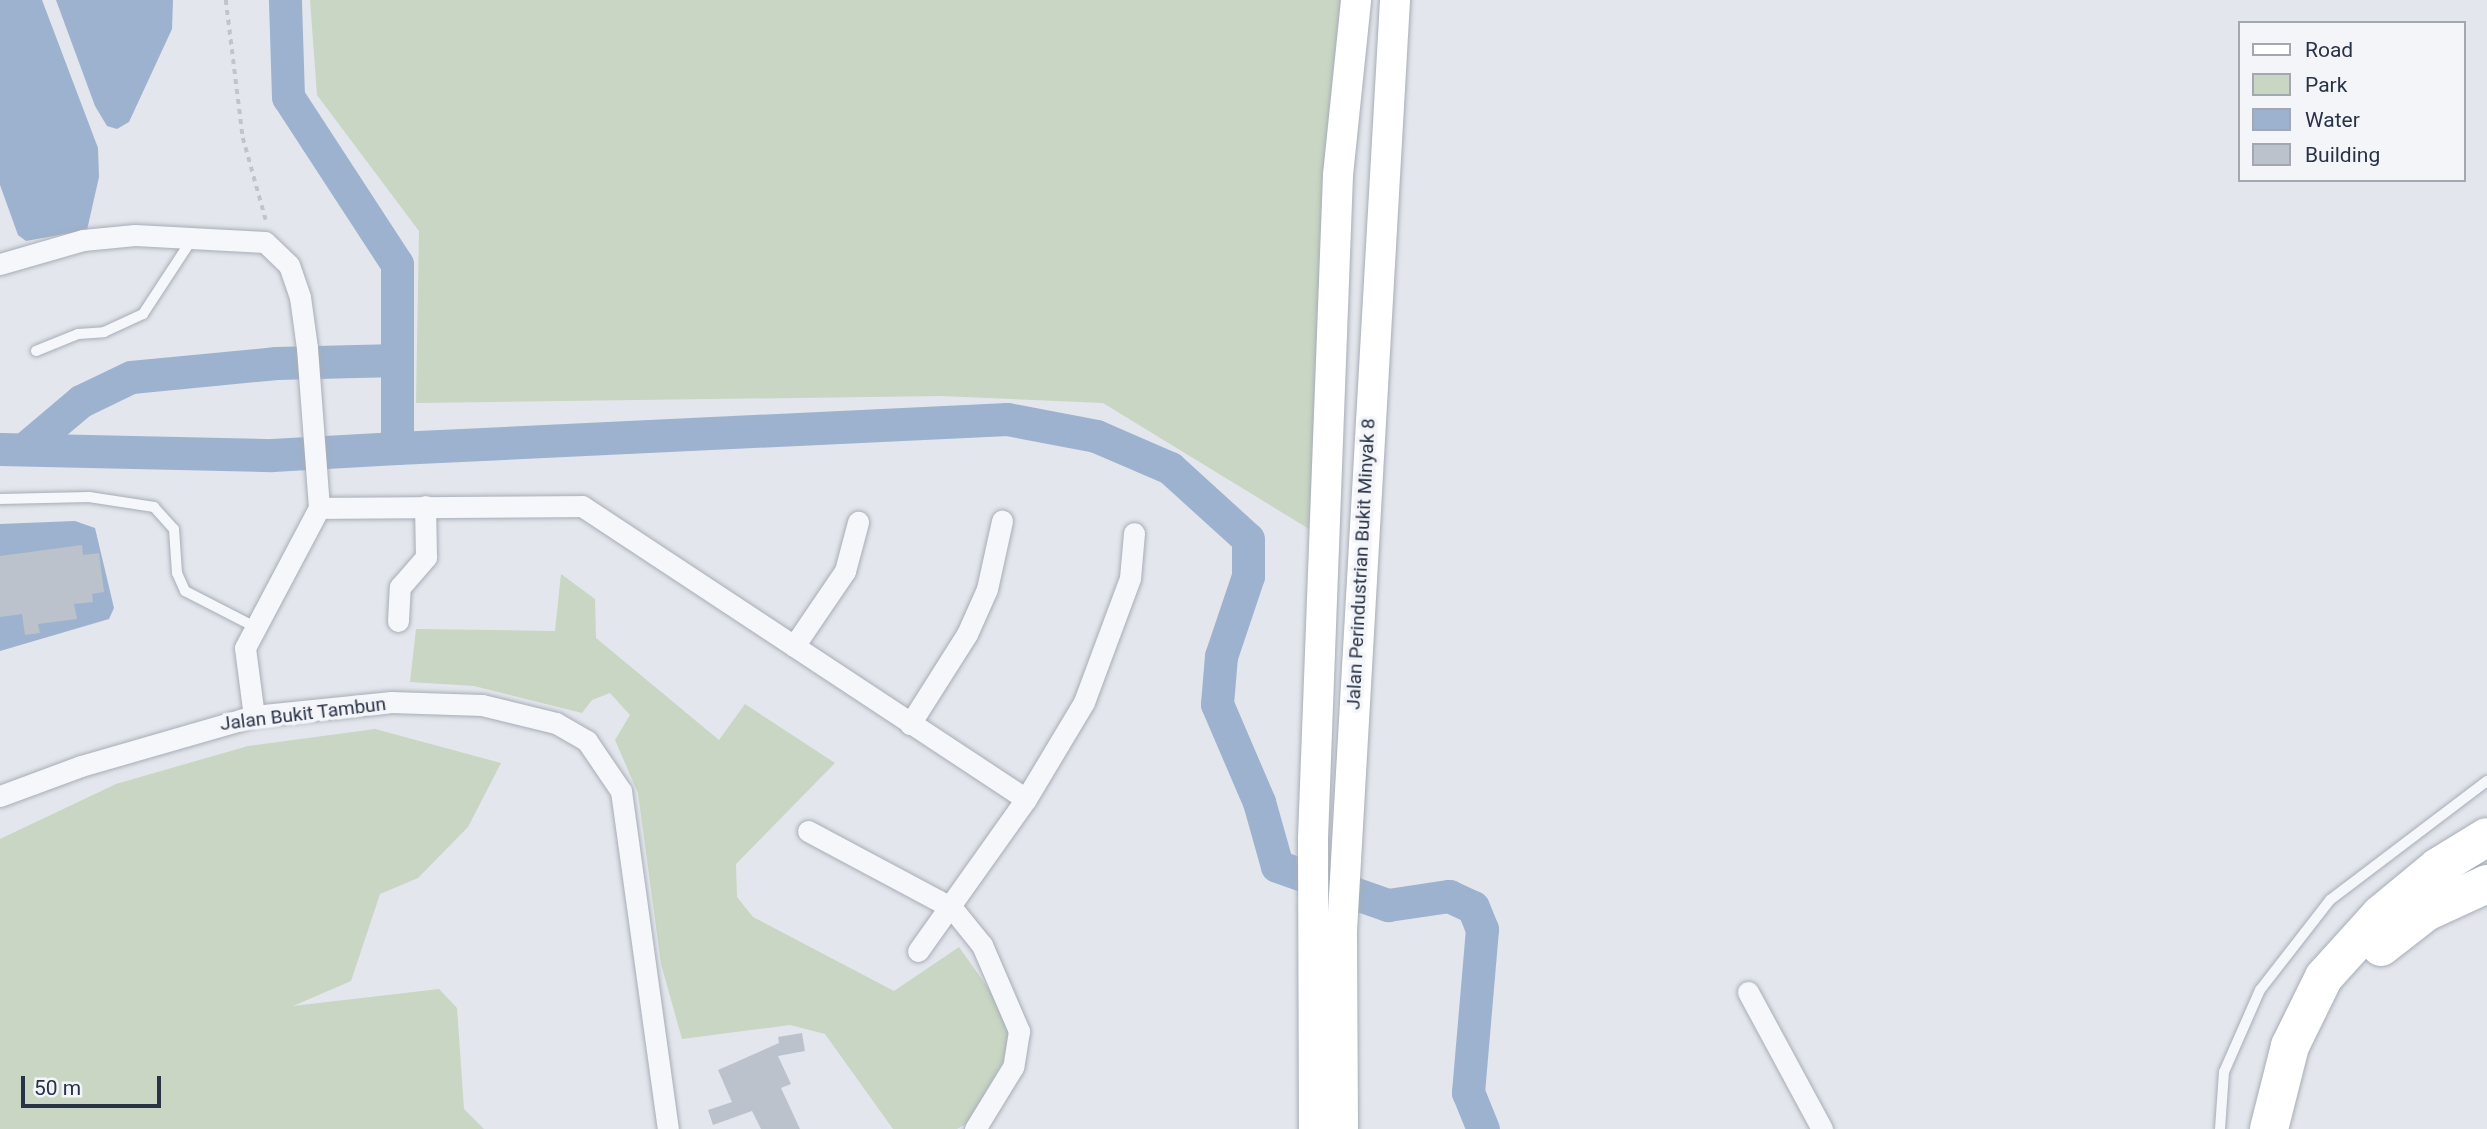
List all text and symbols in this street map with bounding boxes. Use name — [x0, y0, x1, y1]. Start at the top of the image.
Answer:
legend — [2238, 21, 2466, 182]
text: Road — [2305, 38, 2353, 62]
text: Park — [2305, 73, 2347, 97]
text: Water — [2305, 108, 2360, 132]
text: Building — [2305, 143, 2380, 167]
street label: Jalan Perindustrian Bukit Minyak 8 — [1342, 418, 1380, 710]
street label: Jalan Bukit Tambun — [219, 692, 387, 736]
scale bar — [24, 1062, 164, 1106]
text: 50 m — [34, 1076, 81, 1100]

